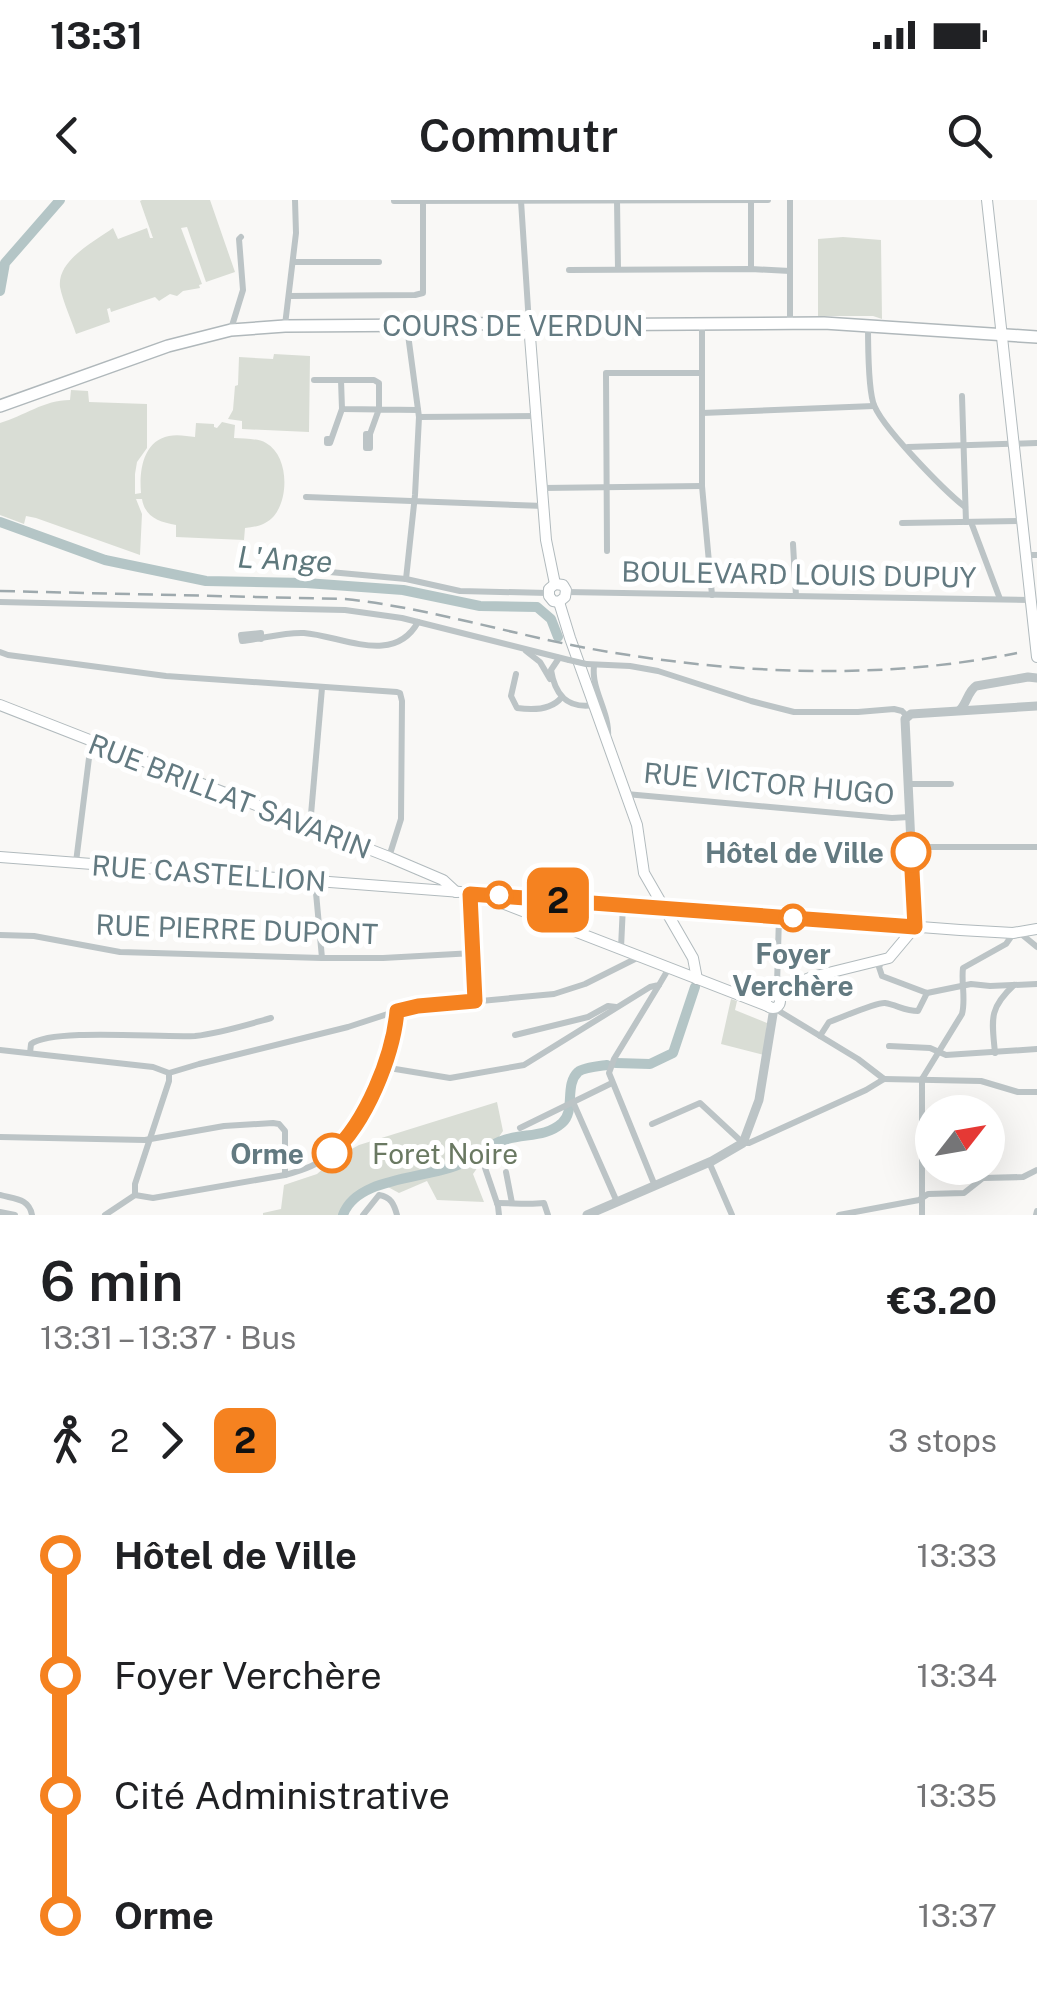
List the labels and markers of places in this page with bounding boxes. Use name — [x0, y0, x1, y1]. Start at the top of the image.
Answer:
marker: Hôtel de Ville — [892, 833, 930, 871]
place label: Hôtel de Ville — [705, 836, 884, 869]
unlabelled marker — [486, 882, 512, 908]
marker: Foyer Verchère — [780, 905, 806, 931]
place label: Foyer Verchère — [732, 937, 854, 1002]
marker: Orme — [313, 1134, 351, 1172]
place label: Orme — [230, 1137, 304, 1170]

